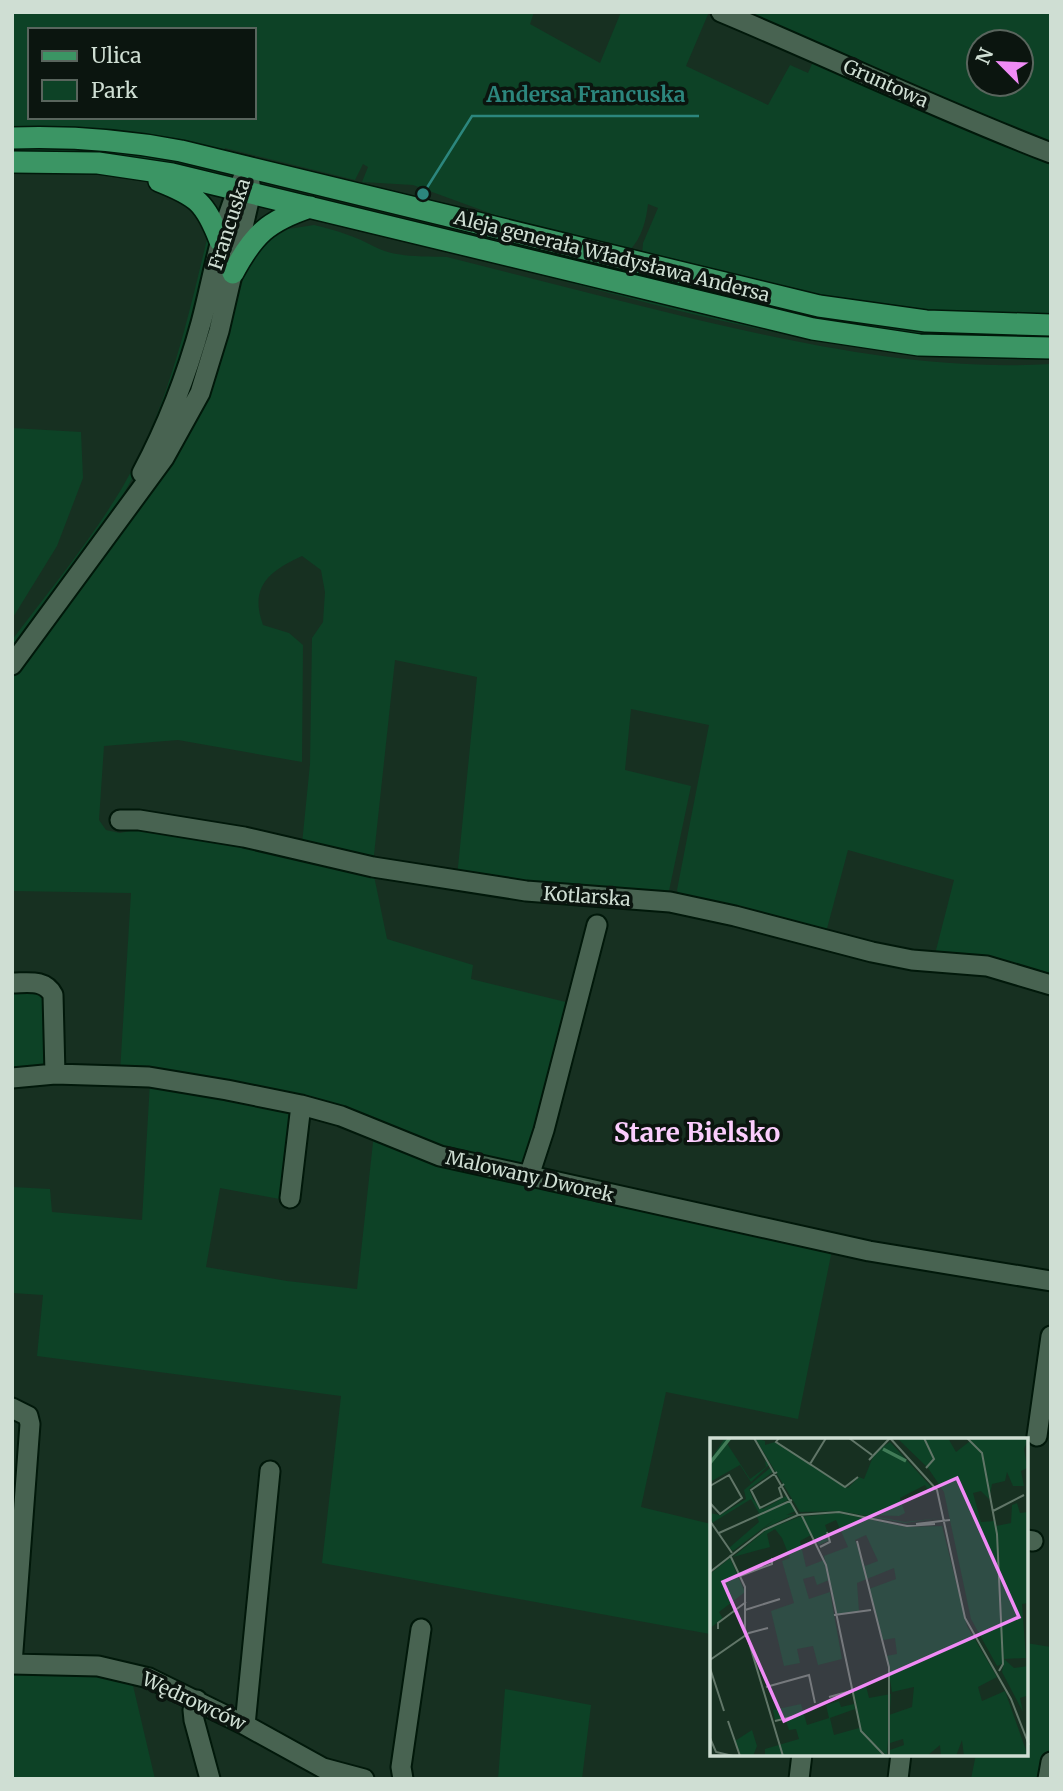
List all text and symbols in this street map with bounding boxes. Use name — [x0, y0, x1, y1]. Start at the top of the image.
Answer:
legend — [28, 28, 256, 119]
north arrow — [965, 28, 1035, 98]
text: Ulica — [91, 42, 141, 69]
text: N — [970, 44, 998, 68]
street label: Gruntowa — [840, 54, 932, 112]
callout: Andersa Francuska — [472, 74, 699, 116]
text: Park — [91, 77, 138, 104]
text: Andersa Francuska — [485, 81, 686, 108]
street label: Francuska — [203, 175, 255, 273]
street label: Aleja generała Władysława Andersa — [451, 205, 772, 307]
street label: Kotlarska — [543, 881, 631, 911]
district label: Stare Bielsko — [614, 1116, 780, 1149]
street label: Malowany Dworek — [444, 1145, 616, 1207]
inset map — [710, 1438, 1028, 1756]
street label: Wędrowców — [138, 1666, 250, 1736]

